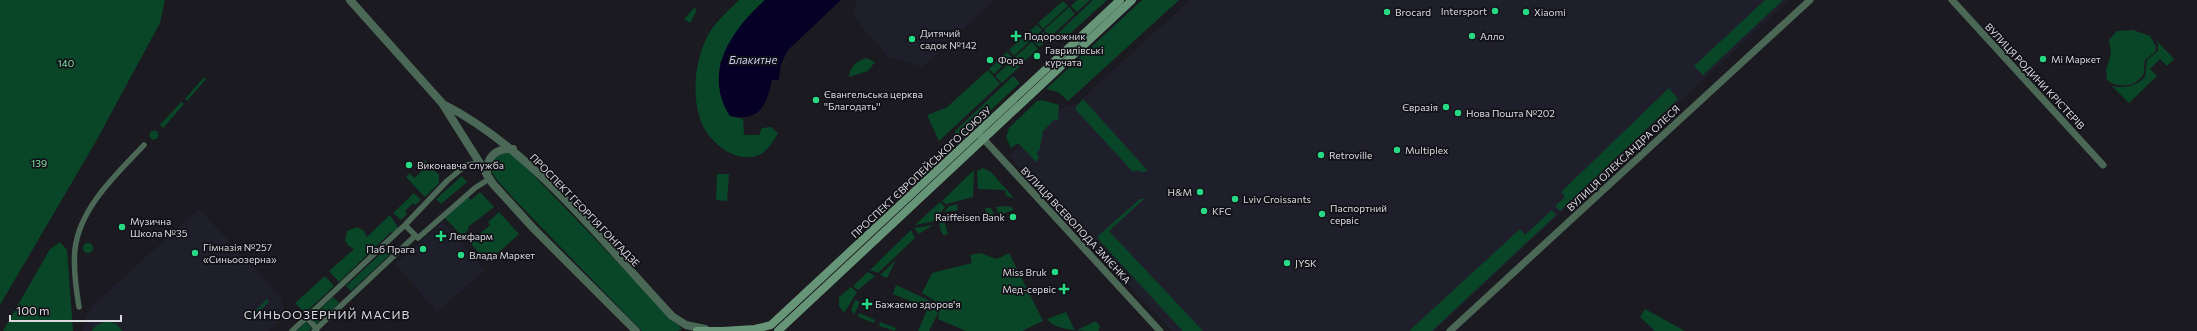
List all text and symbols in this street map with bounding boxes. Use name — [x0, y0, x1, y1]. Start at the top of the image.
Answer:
place label: Intersport — [1441, 5, 1487, 17]
place label: Brocard — [1395, 6, 1431, 18]
marker: Intersport — [1490, 6, 1500, 16]
place label: Xiaomi — [1534, 6, 1566, 18]
marker: Brocard — [1382, 7, 1392, 17]
marker: Xiaomi — [1521, 7, 1531, 17]
street label: ВУЛИЦЯ РОДИНИ КРІСТЕРІВ — [1983, 21, 2088, 132]
place label: Дитячий садок №142 — [920, 27, 977, 51]
place label: Подорожник — [1024, 30, 1086, 42]
place label: Алло — [1480, 30, 1504, 42]
marker: Подорожник — [1011, 31, 1021, 41]
marker: Алло — [1467, 31, 1477, 41]
marker: Дитячий садок №142 — [907, 34, 917, 44]
place label: Гаврилівські курчата — [1045, 44, 1104, 68]
marker: Гаврилівські курчата — [1032, 51, 1042, 61]
water label: Блакитне — [729, 53, 777, 66]
place label: Мі Маркет — [2051, 53, 2101, 65]
place label: Фора — [998, 54, 1024, 66]
marker: Мі Маркет — [2038, 54, 2048, 64]
marker: Фора — [985, 55, 995, 65]
park label: 140 — [58, 57, 74, 69]
place label: Євангельська церква ''Благодать'' — [824, 88, 923, 112]
marker: Євангельська церква ''Благодать'' — [811, 95, 821, 105]
place label: Євразія — [1402, 101, 1438, 113]
marker: Євразія — [1441, 102, 1451, 112]
street label: ВУЛИЦЯ ОЛЕКСАНДРА ОЛЕСЯ — [1564, 102, 1682, 214]
street label: ПРОСПЕКТ ЄВРОПЕЙСЬКОГО СОЮЗУ — [848, 104, 994, 240]
place label: Нова Пошта №202 — [1466, 107, 1555, 119]
marker: Нова Пошта №202 — [1453, 108, 1463, 118]
place label: Multiplex — [1405, 144, 1449, 156]
marker: Multiplex — [1392, 145, 1402, 155]
place label: Retroville — [1329, 149, 1372, 161]
marker: Retroville — [1316, 150, 1326, 160]
street label: ПРОСПЕКТ ГЕОРГІЯ ГОНГАДЗЕ — [528, 151, 642, 269]
park label: 139 — [31, 157, 47, 169]
place label: Виконавча служба — [417, 159, 504, 171]
marker: Виконавча служба — [404, 160, 414, 170]
street label: ВУЛИЦЯ ВСЕВОЛОДА ЗМІЄНКА — [1019, 164, 1133, 286]
place label: H&M — [1168, 186, 1192, 198]
marker: H&M — [1195, 187, 1205, 197]
place label: Lviv Croissants — [1243, 193, 1312, 205]
marker: Lviv Croissants — [1230, 194, 1240, 204]
place label: Паспортний сервіс — [1330, 202, 1387, 226]
place label: KFC — [1212, 205, 1231, 217]
marker: KFC — [1199, 206, 1209, 216]
marker: Паспортний сервіс — [1317, 209, 1327, 219]
place label: Raiffeisen Bank — [935, 211, 1006, 223]
marker: Raiffeisen Bank — [1008, 212, 1018, 222]
place label: Музична Школа №35 — [130, 215, 188, 239]
marker: Музична Школа №35 — [117, 222, 127, 232]
place label: Лекфарм — [449, 230, 493, 242]
marker: Лекфарм — [436, 231, 446, 241]
place label: Гімназія №257 «Синьоозерна» — [203, 241, 277, 265]
place label: Паб Прага — [366, 243, 415, 255]
marker: Паб Прага — [418, 244, 428, 254]
marker: Гімназія №257 «Синьоозерна» — [190, 248, 200, 258]
place label: Влада Маркет — [469, 249, 535, 261]
marker: Влада Маркет — [456, 250, 466, 260]
place label: JYSK — [1295, 257, 1317, 269]
marker: JYSK — [1282, 258, 1292, 268]
place label: Miss Bruk — [1002, 266, 1048, 278]
marker: Miss Bruk — [1050, 267, 1060, 277]
place label: Мед-сервіс — [1002, 283, 1056, 295]
marker: Мед-сервіс — [1059, 284, 1069, 294]
scale bar — [10, 297, 121, 323]
place label: Бажаємо здоров'я — [875, 298, 961, 310]
marker: Бажаємо здоров'я — [862, 299, 872, 309]
text: 100 m — [16, 303, 50, 317]
district label: СИНЬООЗЕРНИЙ МАСИВ — [244, 307, 410, 321]

